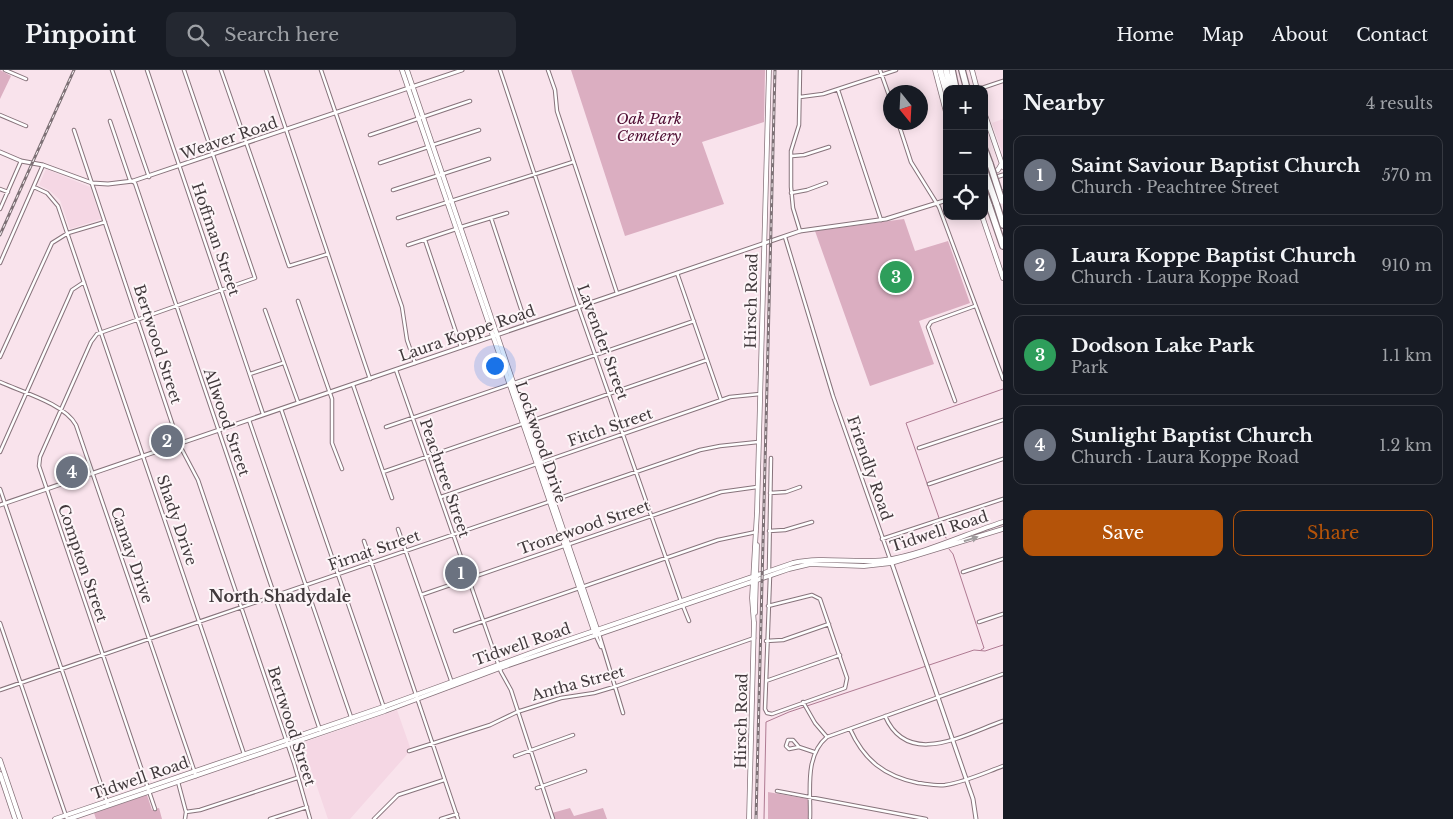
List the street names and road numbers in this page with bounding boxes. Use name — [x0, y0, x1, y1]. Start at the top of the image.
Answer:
street label: Weaver Road — [177, 112, 280, 164]
street label: Hoffman Street — [188, 180, 244, 298]
street label: Hirsch Road — [741, 253, 761, 349]
street label: Bertwood Street — [130, 282, 186, 407]
street label: Lavender Street — [573, 282, 633, 403]
street label: Laura Koppe Road — [396, 301, 538, 365]
street label: Allwood Street — [199, 365, 254, 479]
street label: Lockwood Drive — [511, 379, 571, 505]
street label: Fitch Street — [565, 403, 655, 450]
street label: Friendly Road — [843, 413, 897, 523]
street label: Peachtree Street — [416, 416, 474, 540]
street label: Shady Drive — [153, 472, 201, 568]
street label: Tronewood Street — [516, 495, 653, 558]
street label: Compton Street — [54, 502, 112, 625]
street label: Camay Drive — [107, 504, 157, 606]
street label: Tidwell Road — [888, 506, 990, 556]
street label: Firnat Street — [325, 525, 423, 575]
street label: Tidwell Road — [471, 618, 573, 670]
street label: Antha Street — [528, 661, 627, 705]
street label: Bertwood Street — [264, 664, 320, 789]
street label: Hirsch Road — [731, 673, 751, 769]
street label: Tidwell Road — [89, 752, 191, 804]

